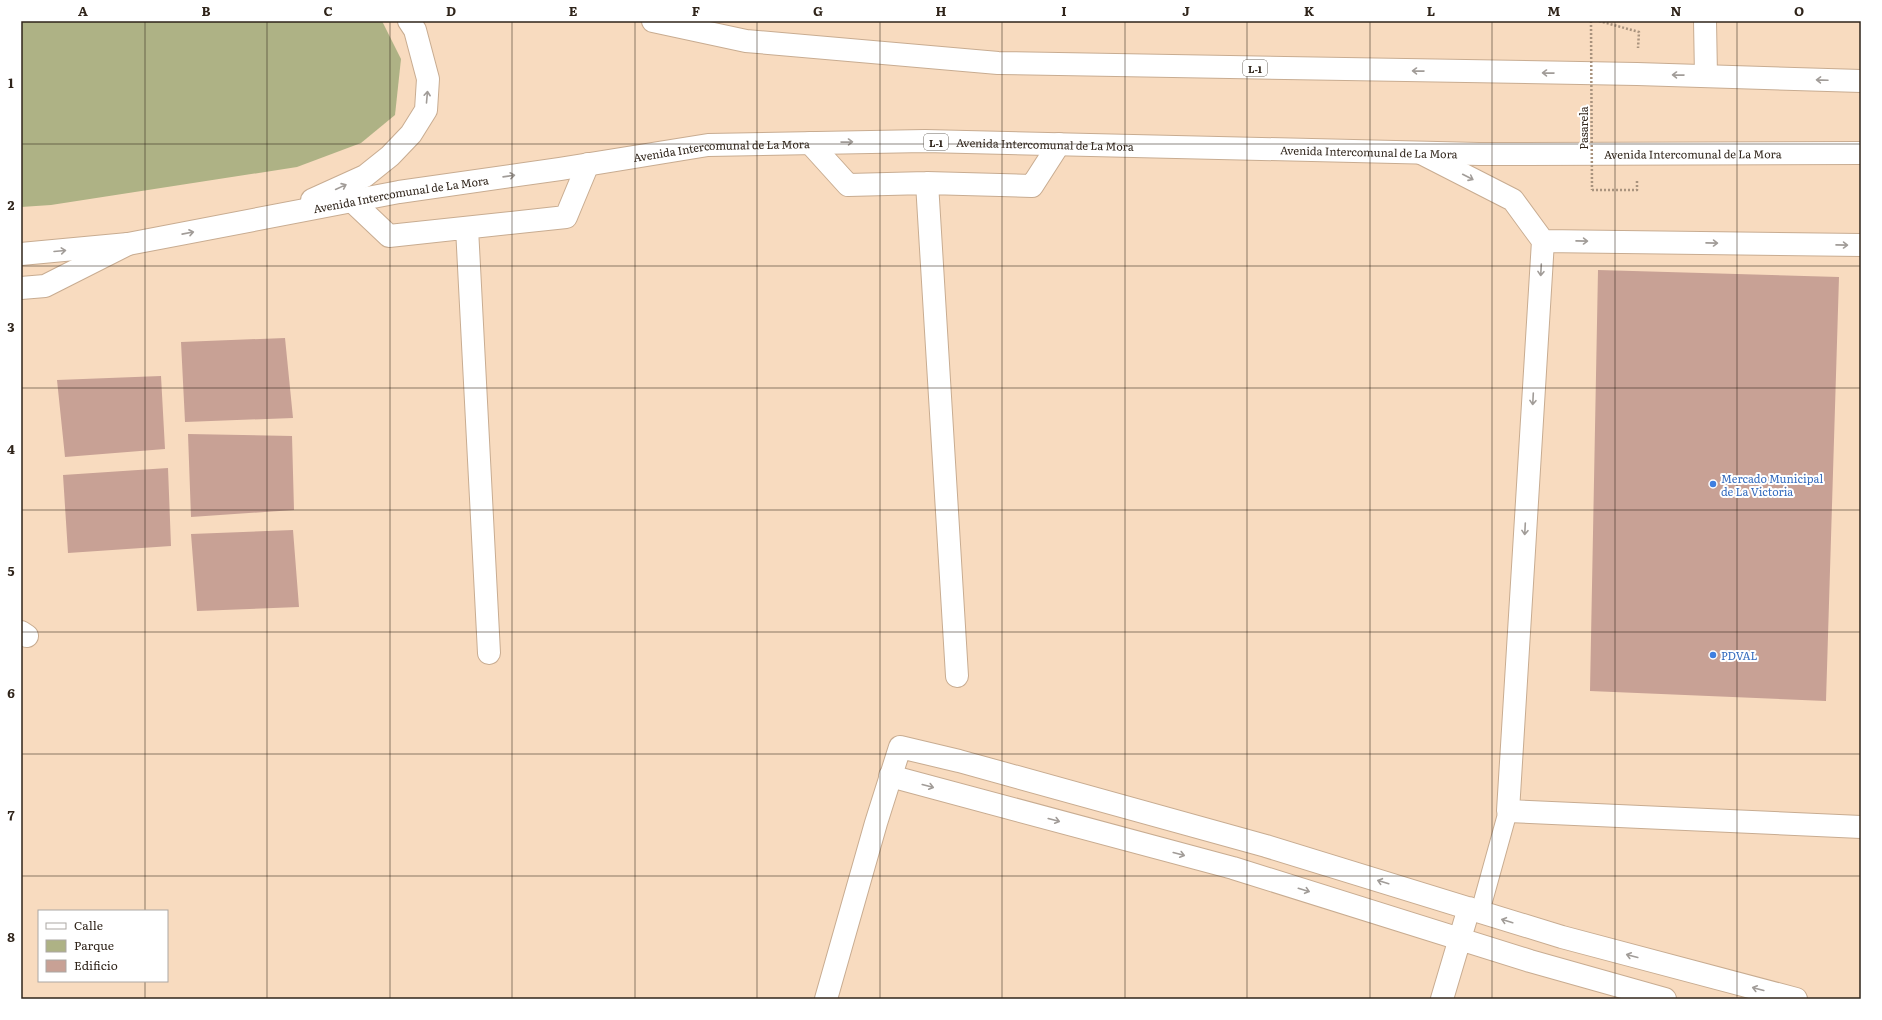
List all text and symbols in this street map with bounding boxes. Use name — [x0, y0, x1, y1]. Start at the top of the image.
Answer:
text: A — [78, 1, 88, 20]
text: B — [202, 1, 211, 20]
text: C — [323, 1, 333, 20]
text: D — [446, 1, 456, 20]
text: E — [569, 1, 578, 20]
text: F — [692, 1, 700, 20]
text: G — [813, 1, 823, 20]
text: H — [936, 1, 947, 20]
text: I — [1061, 1, 1067, 20]
text: J — [1182, 1, 1190, 20]
text: K — [1304, 1, 1315, 20]
text: L — [1427, 1, 1435, 20]
text: M — [1548, 1, 1561, 20]
text: N — [1671, 1, 1682, 20]
text: O — [1794, 1, 1804, 20]
road number: L-1 — [1243, 60, 1267, 76]
one-way arrow — [1412, 67, 1425, 75]
one-way arrow — [1542, 69, 1555, 77]
one-way arrow — [1672, 71, 1685, 79]
text: 1 — [8, 73, 14, 92]
one-way arrow — [1816, 76, 1829, 84]
one-way arrow — [423, 91, 430, 104]
street label: Pasarela — [1575, 106, 1591, 150]
road number: L-1 — [924, 134, 948, 150]
street label: Avenida Intercomunal de La Mora — [956, 134, 1134, 154]
street label: Avenida Intercomunal de La Mora — [632, 135, 810, 165]
one-way arrow — [840, 138, 853, 146]
street label: Avenida Intercomunal de La Mora — [1280, 141, 1458, 161]
street label: Avenida Intercomunal de La Mora — [1604, 145, 1782, 162]
street label: Avenida Intercomunal de La Mora — [312, 171, 490, 216]
one-way arrow — [502, 172, 515, 180]
one-way arrow — [1462, 174, 1474, 181]
one-way arrow — [335, 183, 347, 190]
text: 2 — [8, 195, 15, 214]
one-way arrow — [182, 228, 195, 236]
one-way arrow — [1575, 237, 1588, 245]
one-way arrow — [1705, 239, 1718, 247]
one-way arrow — [1835, 241, 1848, 249]
one-way arrow — [53, 247, 66, 254]
one-way arrow — [1538, 263, 1545, 276]
text: 3 — [7, 317, 15, 336]
one-way arrow — [1530, 392, 1537, 405]
text: 4 — [7, 439, 15, 458]
place label: Mercado Municipal de La Victoria — [1721, 470, 1823, 499]
marker: Mercado Municipal de La Victoria — [1708, 479, 1718, 489]
one-way arrow — [1522, 522, 1529, 535]
text: 5 — [7, 561, 15, 580]
place label: PDVAL — [1721, 647, 1758, 663]
marker: PDVAL — [1708, 650, 1718, 660]
text: 6 — [7, 683, 15, 702]
one-way arrow — [921, 783, 934, 790]
text: 7 — [7, 805, 15, 824]
one-way arrow — [1047, 817, 1060, 824]
one-way arrow — [1172, 851, 1185, 858]
one-way arrow — [1377, 878, 1390, 885]
one-way arrow — [1297, 887, 1309, 895]
legend — [38, 910, 168, 982]
text: Calle — [74, 916, 103, 934]
one-way arrow — [1501, 917, 1514, 924]
text: 8 — [7, 927, 15, 946]
text: Parque — [74, 936, 114, 954]
one-way arrow — [1626, 952, 1639, 959]
text: Edificio — [74, 956, 118, 974]
one-way arrow — [1752, 985, 1765, 992]

